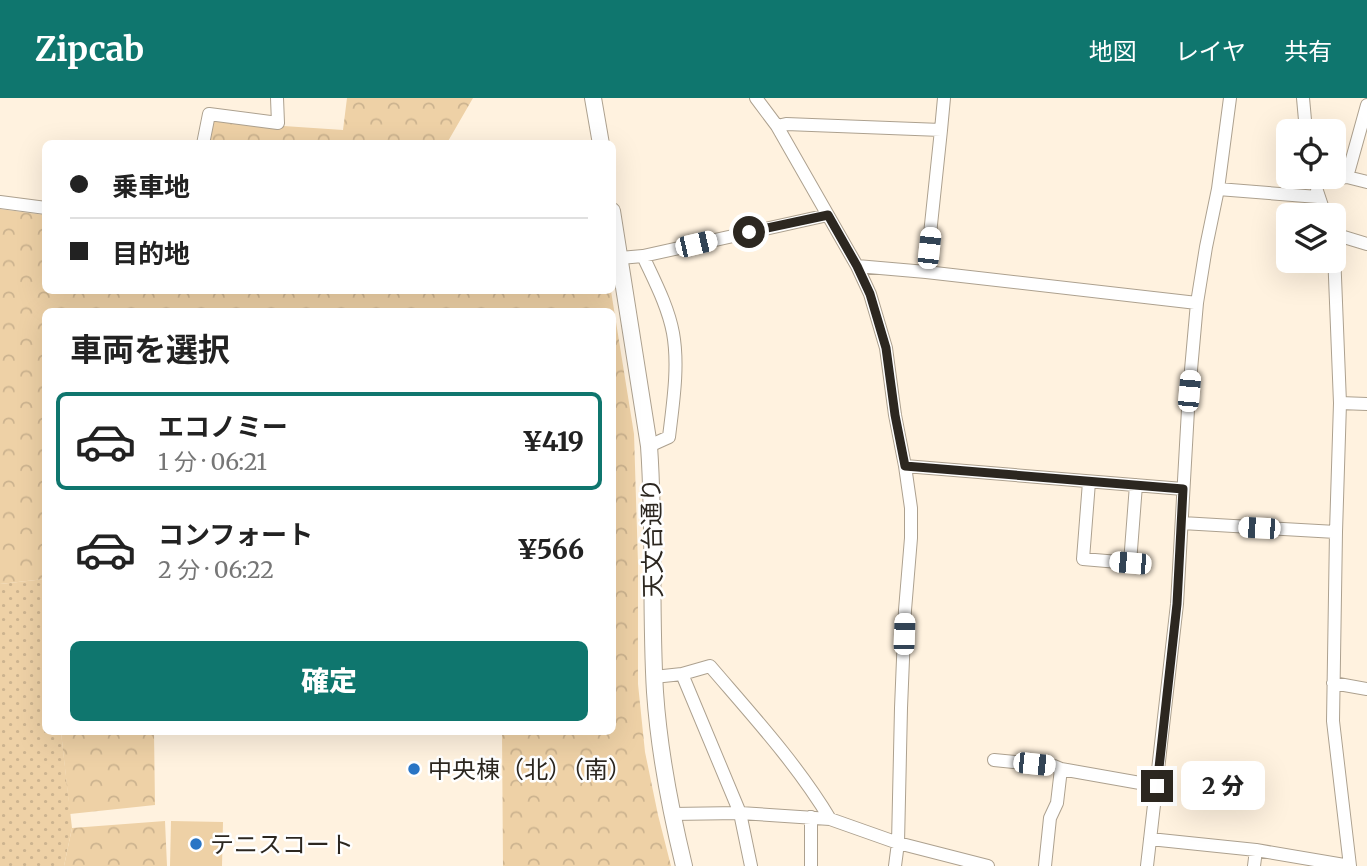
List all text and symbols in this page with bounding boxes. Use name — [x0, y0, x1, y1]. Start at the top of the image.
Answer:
text: Zipcab — [35, 29, 144, 70]
text: 地図 — [1089, 36, 1137, 67]
text: レイヤ — [1175, 36, 1246, 67]
text: 共有 — [1284, 36, 1332, 67]
map controls — [1276, 119, 1346, 273]
button: locate — [1276, 119, 1346, 189]
text: 乗車地 — [112, 170, 190, 203]
button: layers — [1276, 203, 1346, 273]
route start — [733, 216, 765, 248]
car — [917, 226, 942, 270]
car — [674, 229, 719, 259]
text: 目的地 — [112, 237, 190, 270]
text: 車両を選択 — [70, 330, 230, 370]
car — [1177, 369, 1202, 413]
icon: car — [74, 410, 137, 473]
text: エコノミー — [158, 410, 288, 443]
text: ¥419 — [522, 425, 584, 458]
text: 1 分 · 06:21 — [158, 447, 267, 476]
street label: 天文台通り — [635, 478, 669, 598]
car — [1238, 516, 1281, 540]
icon: car — [74, 518, 137, 581]
text: コンフォート — [158, 518, 313, 551]
text: ¥566 — [517, 533, 584, 566]
car — [1109, 551, 1152, 575]
text: 2 分 · 06:22 — [158, 555, 274, 584]
car — [893, 613, 916, 655]
button: 確定 — [70, 641, 588, 721]
car — [1013, 751, 1056, 777]
place label: 中央棟（北）（南） — [428, 754, 632, 785]
marker: 中央棟（北）（南） — [406, 761, 422, 777]
callout: 2 分 — [1182, 762, 1266, 810]
route end — [1141, 770, 1173, 802]
text: 2 分 — [1202, 771, 1244, 800]
place label: テニスコート — [210, 829, 354, 860]
marker: テニスコート — [188, 836, 204, 852]

